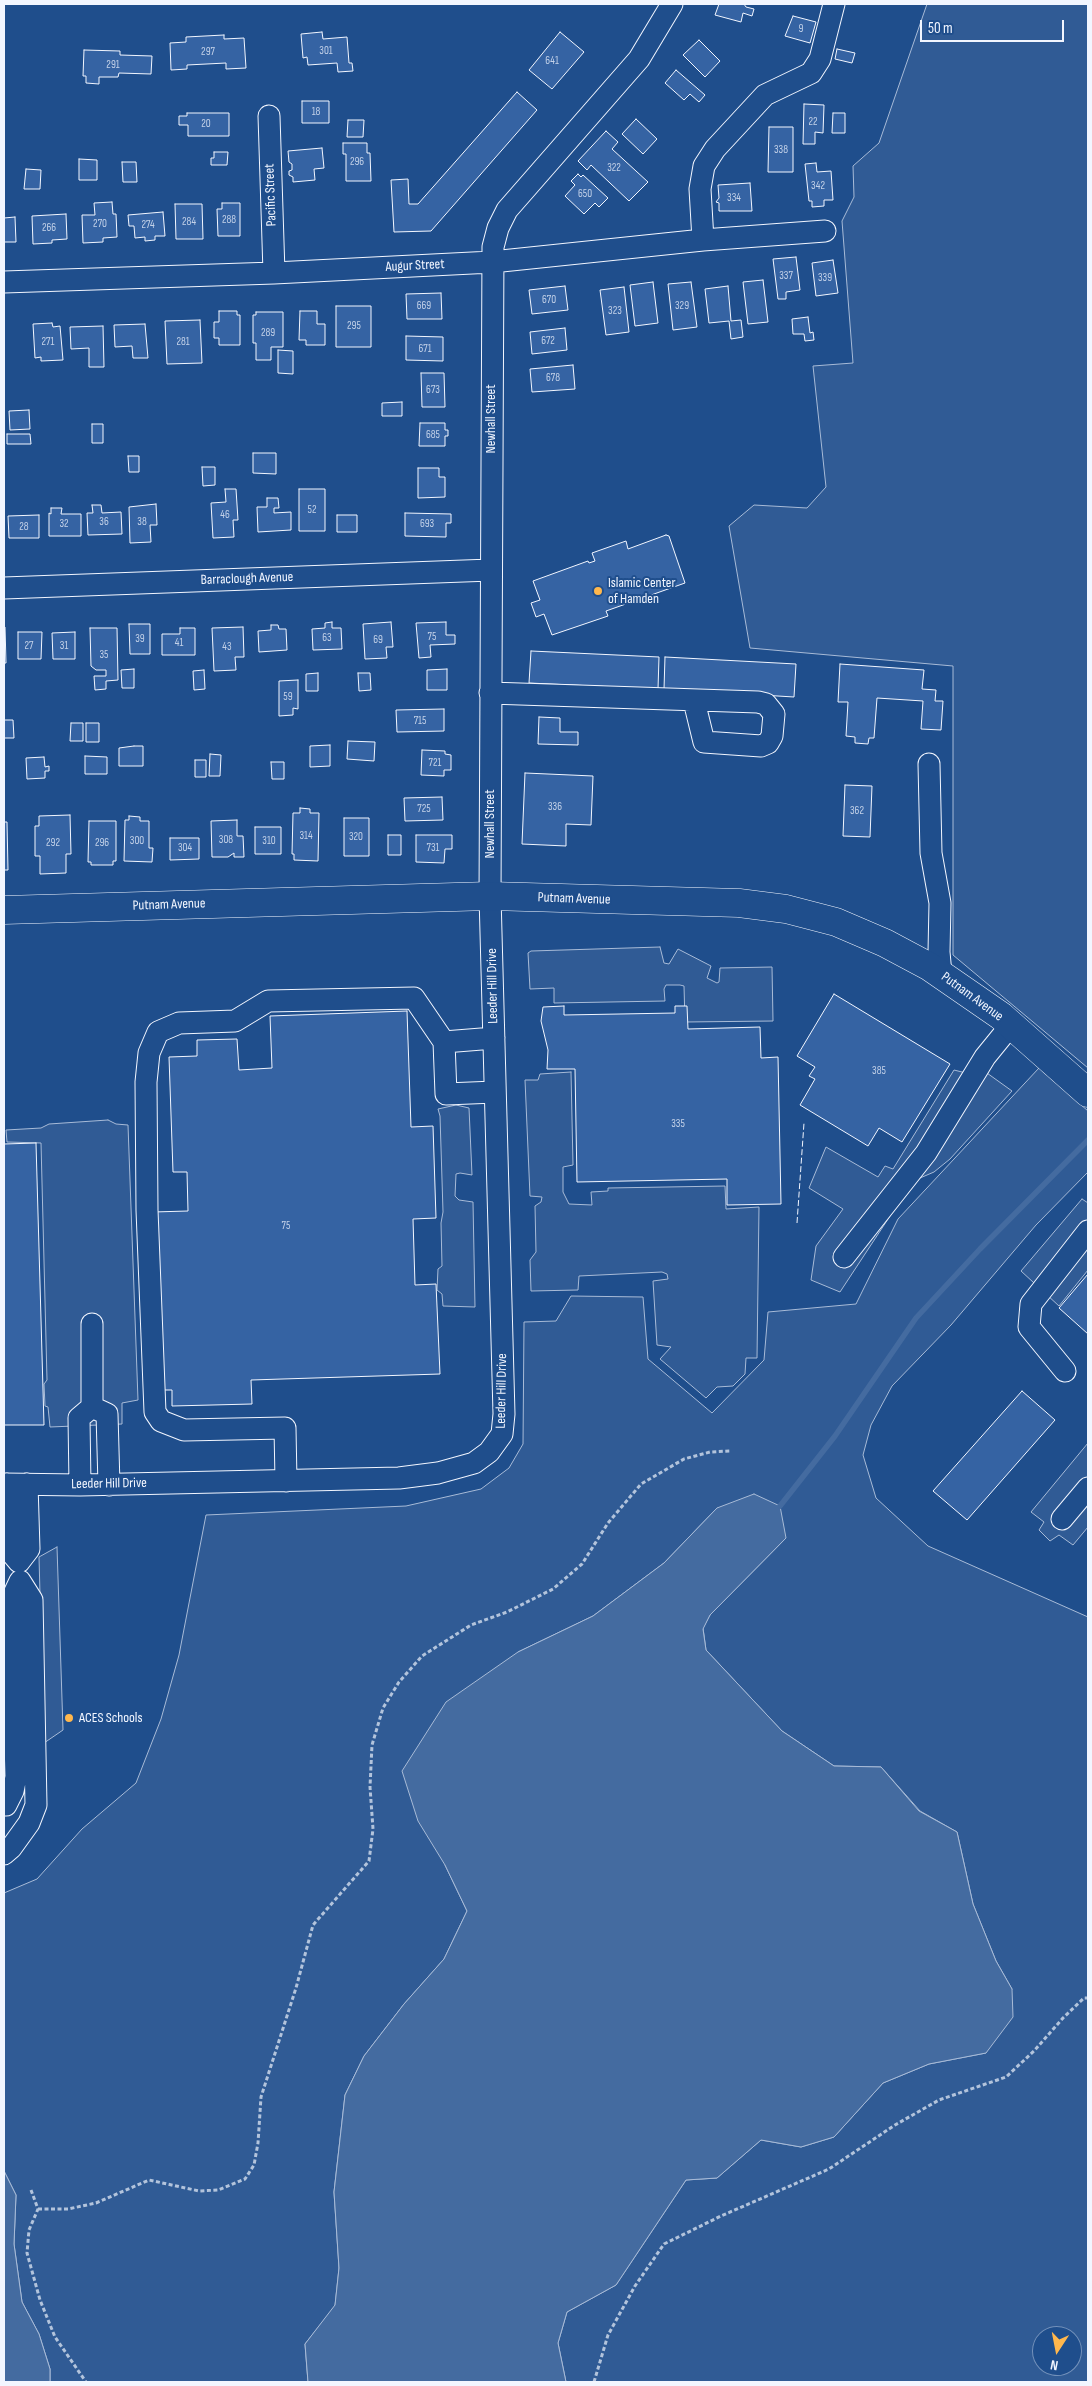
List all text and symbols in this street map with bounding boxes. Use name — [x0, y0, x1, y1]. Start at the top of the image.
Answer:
scale bar — [922, 10, 1066, 42]
text: 50 m — [928, 19, 953, 38]
house number: 9 — [799, 22, 803, 36]
house number: 301 — [319, 44, 333, 58]
house number: 297 — [201, 45, 215, 59]
house number: 641 — [545, 54, 559, 68]
house number: 291 — [106, 58, 120, 72]
house number: 18 — [312, 105, 320, 119]
house number: 22 — [808, 115, 818, 129]
house number: 20 — [201, 117, 211, 131]
house number: 338 — [774, 143, 788, 157]
house number: 296 — [350, 155, 364, 169]
house number: 322 — [607, 161, 621, 175]
street label: Pacific Street — [262, 163, 280, 227]
house number: 342 — [811, 179, 825, 193]
house number: 650 — [578, 187, 592, 201]
house number: 334 — [727, 191, 741, 205]
house number: 288 — [222, 213, 236, 227]
house number: 284 — [182, 215, 196, 229]
house number: 270 — [93, 217, 107, 231]
house number: 274 — [142, 218, 154, 232]
house number: 266 — [42, 221, 56, 235]
street label: Augur Street — [385, 256, 445, 276]
house number: 337 — [779, 269, 793, 283]
house number: 339 — [818, 271, 832, 285]
house number: 670 — [542, 293, 556, 307]
house number: 669 — [417, 299, 431, 313]
house number: 329 — [675, 299, 689, 313]
house number: 323 — [608, 304, 622, 318]
house number: 295 — [347, 319, 361, 333]
house number: 289 — [261, 326, 275, 340]
house number: 672 — [541, 334, 555, 348]
house number: 271 — [42, 335, 54, 349]
house number: 281 — [176, 335, 190, 349]
house number: 671 — [418, 342, 432, 356]
house number: 678 — [546, 371, 560, 385]
house number: 673 — [426, 383, 440, 397]
street label: Newhall Street — [483, 385, 499, 453]
house number: 685 — [426, 428, 440, 442]
house number: 52 — [308, 503, 316, 517]
house number: 46 — [220, 508, 230, 522]
house number: 36 — [99, 515, 109, 529]
house number: 38 — [137, 515, 147, 529]
house number: 32 — [59, 517, 69, 531]
house number: 693 — [420, 517, 434, 531]
house number: 28 — [19, 520, 29, 534]
street label: Barraclough Avenue — [200, 569, 294, 589]
place label: Islamic Center of Hamden — [608, 575, 675, 608]
marker: Islamic Center of Hamden — [592, 585, 604, 597]
house number: 75 — [428, 630, 436, 644]
house number: 63 — [322, 631, 332, 645]
house number: 39 — [135, 632, 145, 646]
house number: 69 — [373, 633, 383, 647]
house number: 41 — [175, 636, 183, 650]
house number: 27 — [25, 639, 33, 653]
house number: 31 — [60, 639, 68, 653]
house number: 43 — [222, 640, 232, 654]
house number: 35 — [99, 648, 109, 662]
house number: 59 — [283, 690, 293, 704]
house number: 715 — [414, 714, 426, 728]
house number: 721 — [429, 756, 441, 770]
street label: Newhall Street — [482, 790, 498, 858]
house number: 336 — [548, 800, 562, 814]
house number: 725 — [417, 802, 431, 816]
house number: 362 — [850, 804, 864, 818]
house number: 314 — [299, 829, 313, 843]
house number: 320 — [349, 830, 363, 844]
house number: 308 — [219, 833, 233, 847]
house number: 300 — [130, 834, 144, 848]
house number: 310 — [262, 834, 276, 848]
house number: 292 — [46, 836, 60, 850]
house number: 296 — [95, 836, 109, 850]
house number: 304 — [178, 841, 192, 855]
house number: 731 — [427, 841, 439, 855]
street label: Putnam Avenue — [537, 889, 611, 909]
street label: Putnam Avenue — [132, 895, 206, 915]
street label: Leeder Hill Drive — [484, 948, 502, 1024]
street label: Putnam Avenue — [938, 969, 1006, 1025]
house number: 385 — [872, 1064, 886, 1078]
house number: 335 — [671, 1117, 685, 1131]
house number: 75 — [282, 1219, 290, 1233]
street label: Leeder Hill Drive — [493, 1353, 511, 1429]
street label: Leeder Hill Drive — [71, 1475, 147, 1493]
place label: ACES Schools — [79, 1710, 142, 1726]
marker: ACES Schools — [63, 1712, 75, 1724]
north arrow — [1032, 2326, 1082, 2376]
text: N — [1049, 2356, 1060, 2374]

